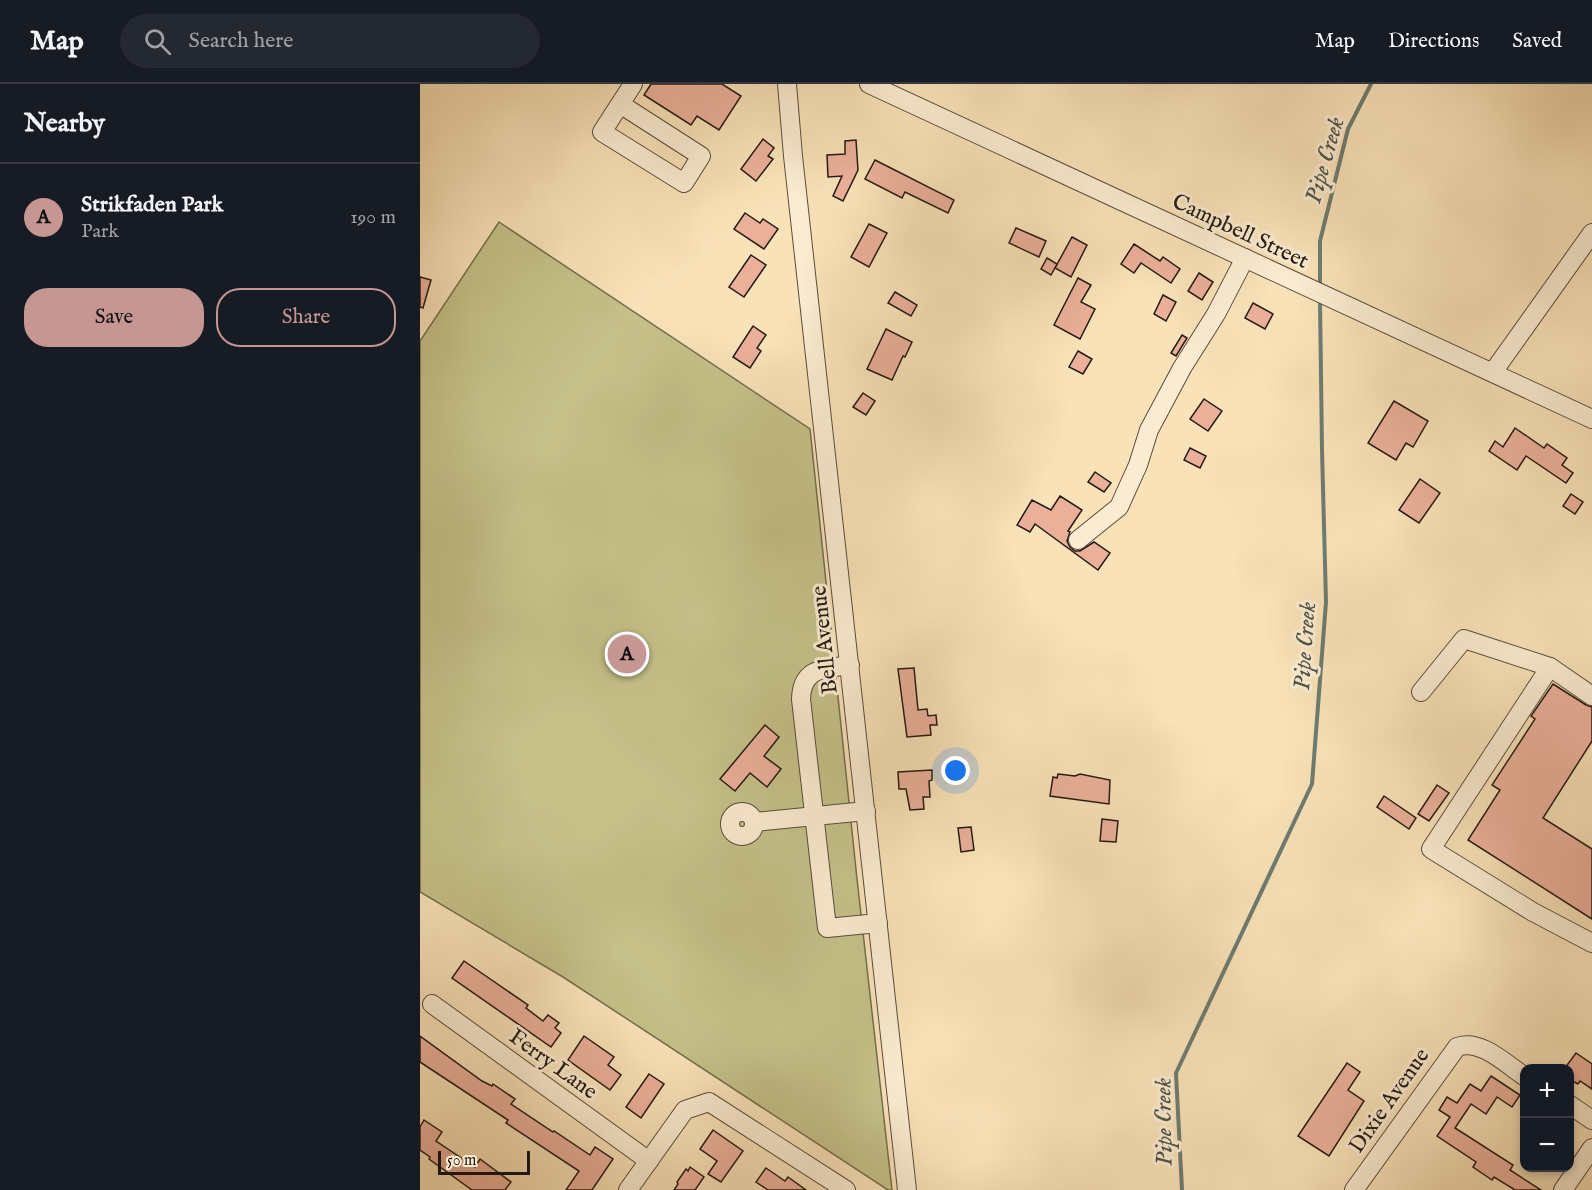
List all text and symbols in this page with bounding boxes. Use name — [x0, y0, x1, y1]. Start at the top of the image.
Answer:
search box — [120, 14, 540, 68]
text: Map — [30, 24, 84, 59]
icon: search — [141, 25, 174, 58]
text: Search here — [189, 27, 293, 55]
text: Map — [1315, 28, 1355, 55]
text: Directions — [1388, 28, 1479, 55]
text: Saved — [1512, 28, 1562, 55]
text: Nearby — [24, 107, 105, 140]
water label: Pipe Creek — [1298, 113, 1353, 207]
street label: Campbell Street — [1167, 188, 1313, 276]
text: Strikfaden Park — [81, 191, 223, 219]
text: A — [37, 205, 50, 230]
text: 190 m — [350, 205, 396, 230]
text: Park — [81, 219, 119, 244]
button: Save — [24, 288, 204, 347]
button: Share — [216, 288, 396, 347]
street label: Bell Avenue — [805, 584, 845, 695]
water label: Pipe Creek — [1287, 601, 1324, 691]
pin: A — [608, 632, 646, 676]
your location — [941, 756, 970, 785]
street label: Ferry Lane — [503, 1023, 603, 1106]
street label: Dixie Avenue — [1343, 1043, 1436, 1159]
map controls — [1520, 1064, 1574, 1172]
button: + — [1520, 1064, 1574, 1118]
water label: Pipe Creek — [1148, 1077, 1181, 1166]
button: − — [1520, 1118, 1574, 1172]
scale bar — [438, 1148, 530, 1176]
text: 50 m — [447, 1151, 476, 1171]

